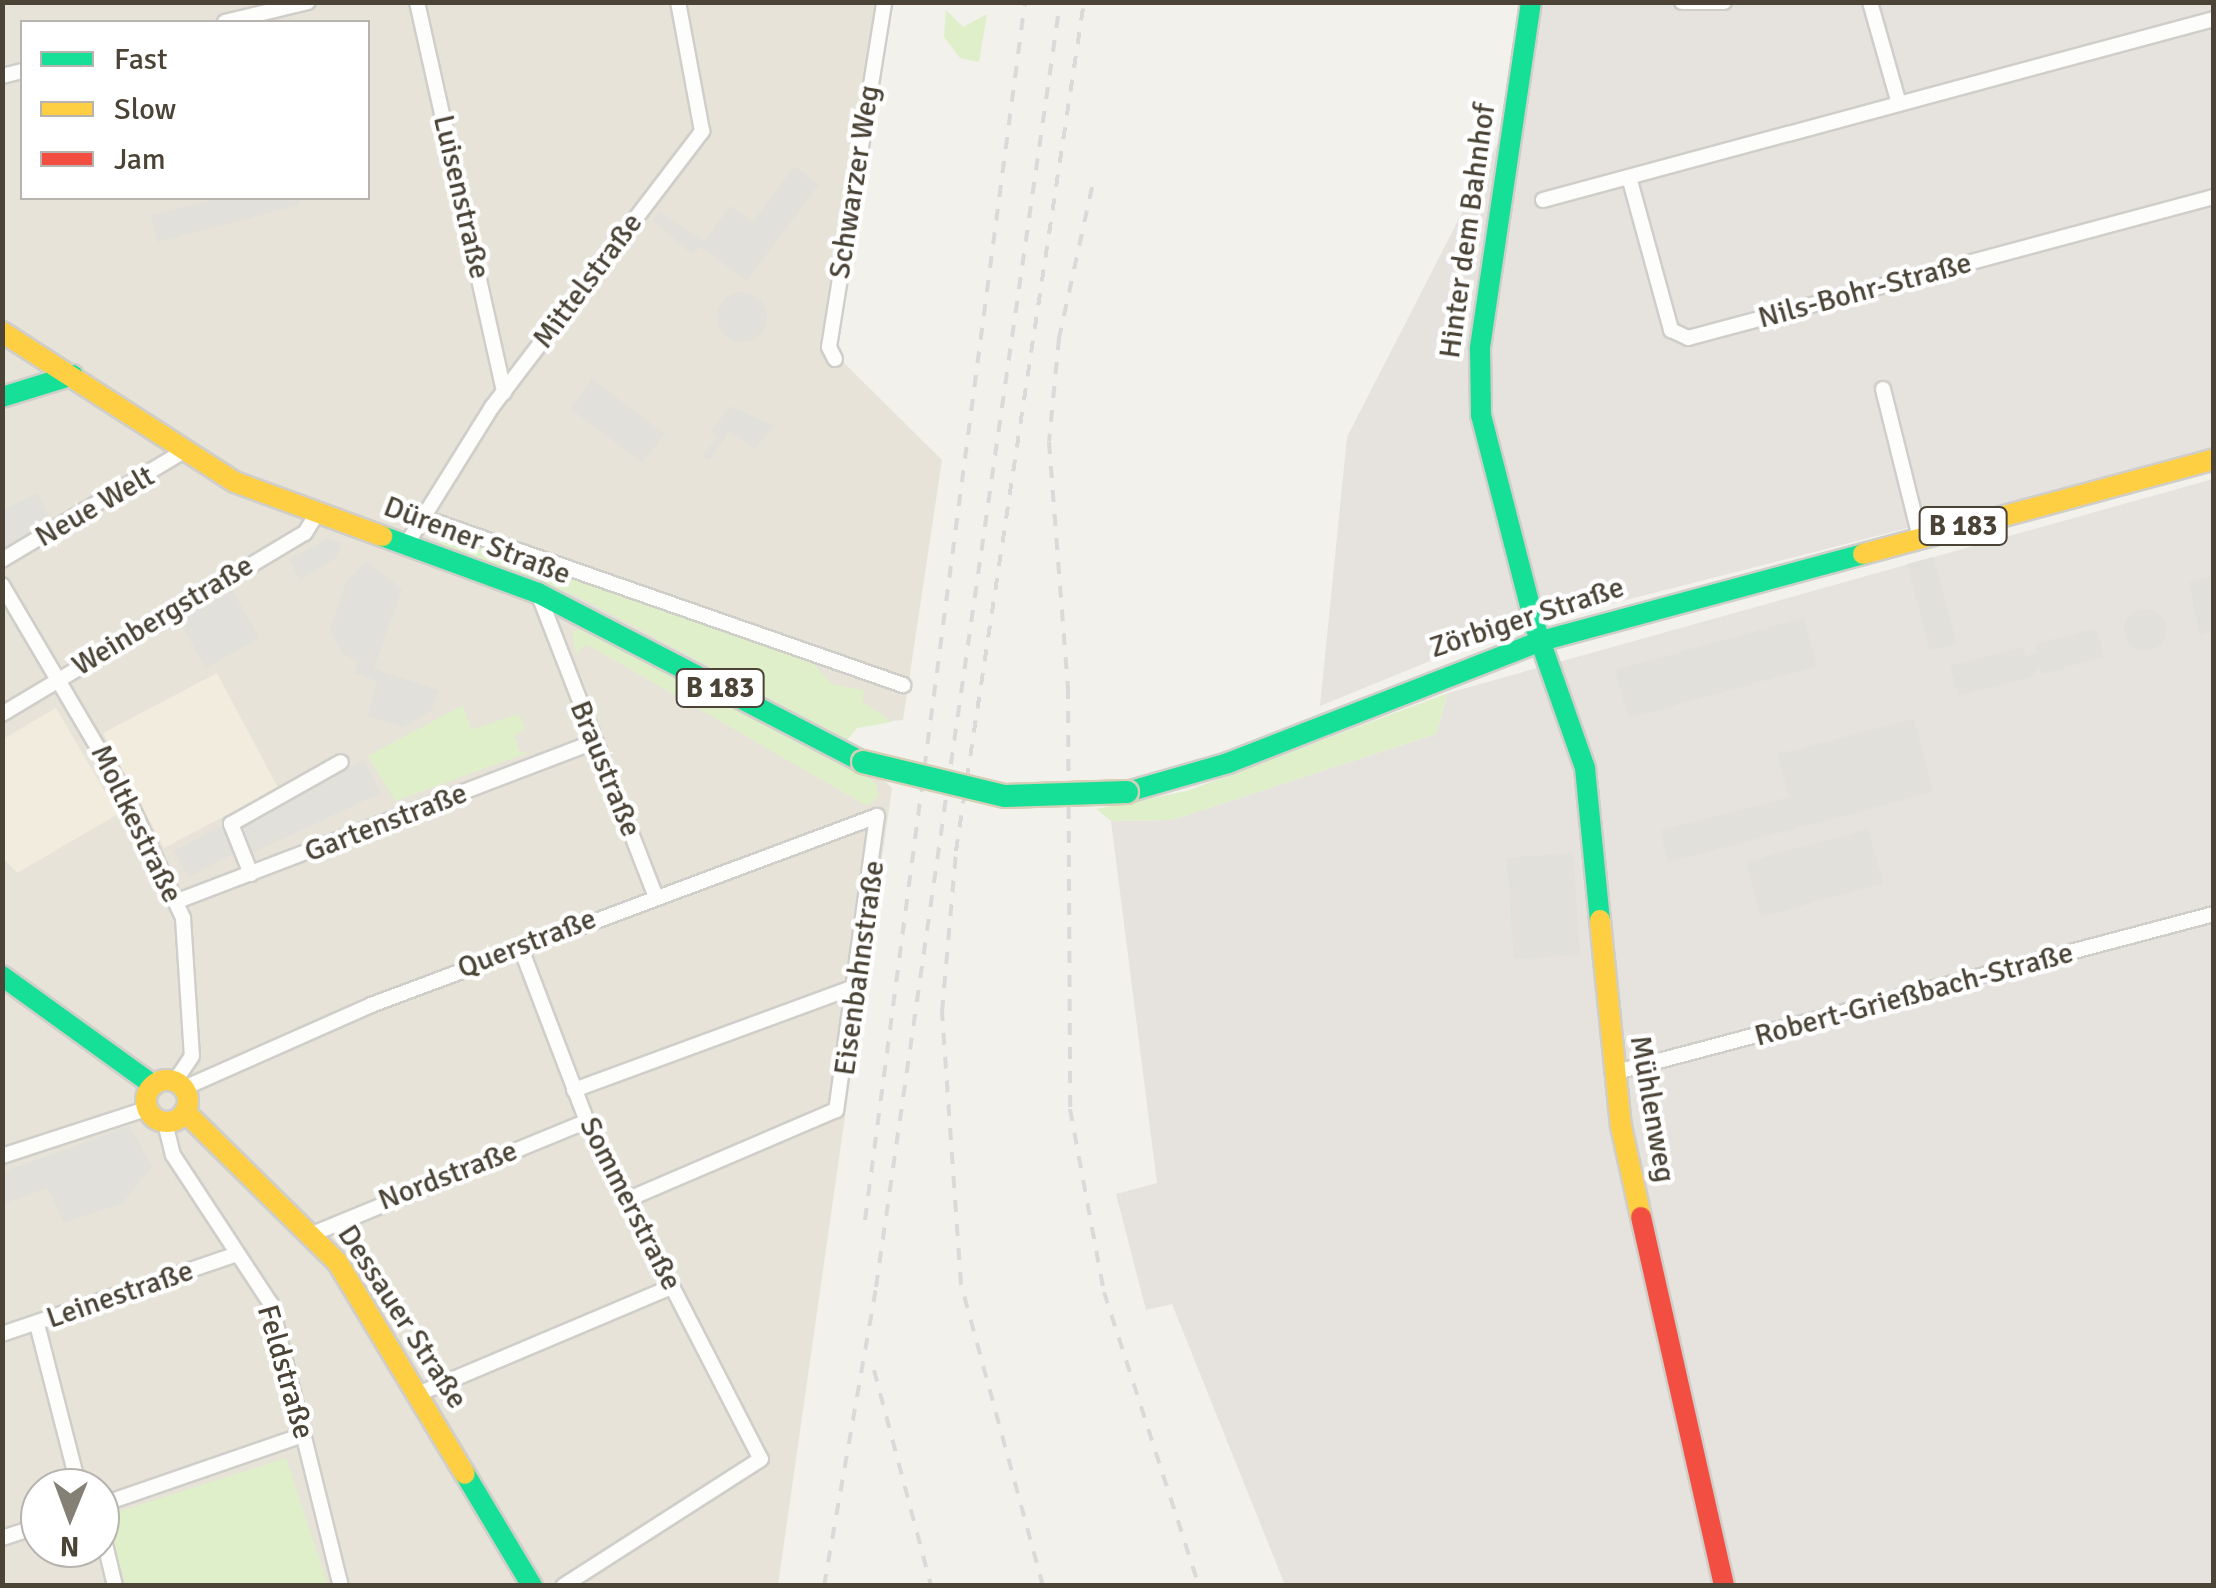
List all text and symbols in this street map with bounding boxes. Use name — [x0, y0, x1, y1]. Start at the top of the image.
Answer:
legend — [20, 20, 370, 200]
text: Fast — [114, 41, 167, 78]
street label: Schwarzer Weg — [822, 83, 888, 281]
text: Slow — [114, 91, 176, 128]
street label: Hinter dem Bahnhof — [1432, 101, 1504, 361]
street label: Luisenstraße — [425, 111, 497, 283]
text: Jam — [114, 141, 166, 178]
street label: Mittelstraße — [525, 206, 651, 356]
street label: Nils-Bohr-Straße — [1754, 245, 1976, 337]
street label: Neue Welt — [29, 459, 161, 555]
street label: Dürener Straße — [378, 489, 576, 593]
road number: B 183 — [1918, 503, 2008, 549]
street label: Weinbergstraße — [66, 548, 260, 684]
street label: Zörbiger Straße — [1425, 570, 1629, 666]
road number: B 183 — [675, 665, 765, 711]
street label: Braustraße — [561, 696, 649, 842]
street label: Moltkestraße — [82, 739, 190, 909]
street label: Gartenstraße — [300, 776, 472, 870]
street label: Eisenbahnstraße — [827, 858, 893, 1078]
street label: Querstraße — [453, 901, 601, 987]
street label: Robert-Grießbach-Straße — [1751, 935, 2077, 1055]
street label: Mühlenweg — [1621, 1033, 1683, 1185]
street label: Sommerstraße — [571, 1111, 689, 1297]
street label: Nordstraße — [373, 1133, 523, 1219]
street label: Dessauer Straße — [329, 1218, 475, 1416]
street label: Leinestraße — [42, 1253, 198, 1337]
street label: Feldstraße — [249, 1301, 321, 1443]
north arrow — [20, 1468, 120, 1568]
text: N — [59, 1529, 80, 1563]

